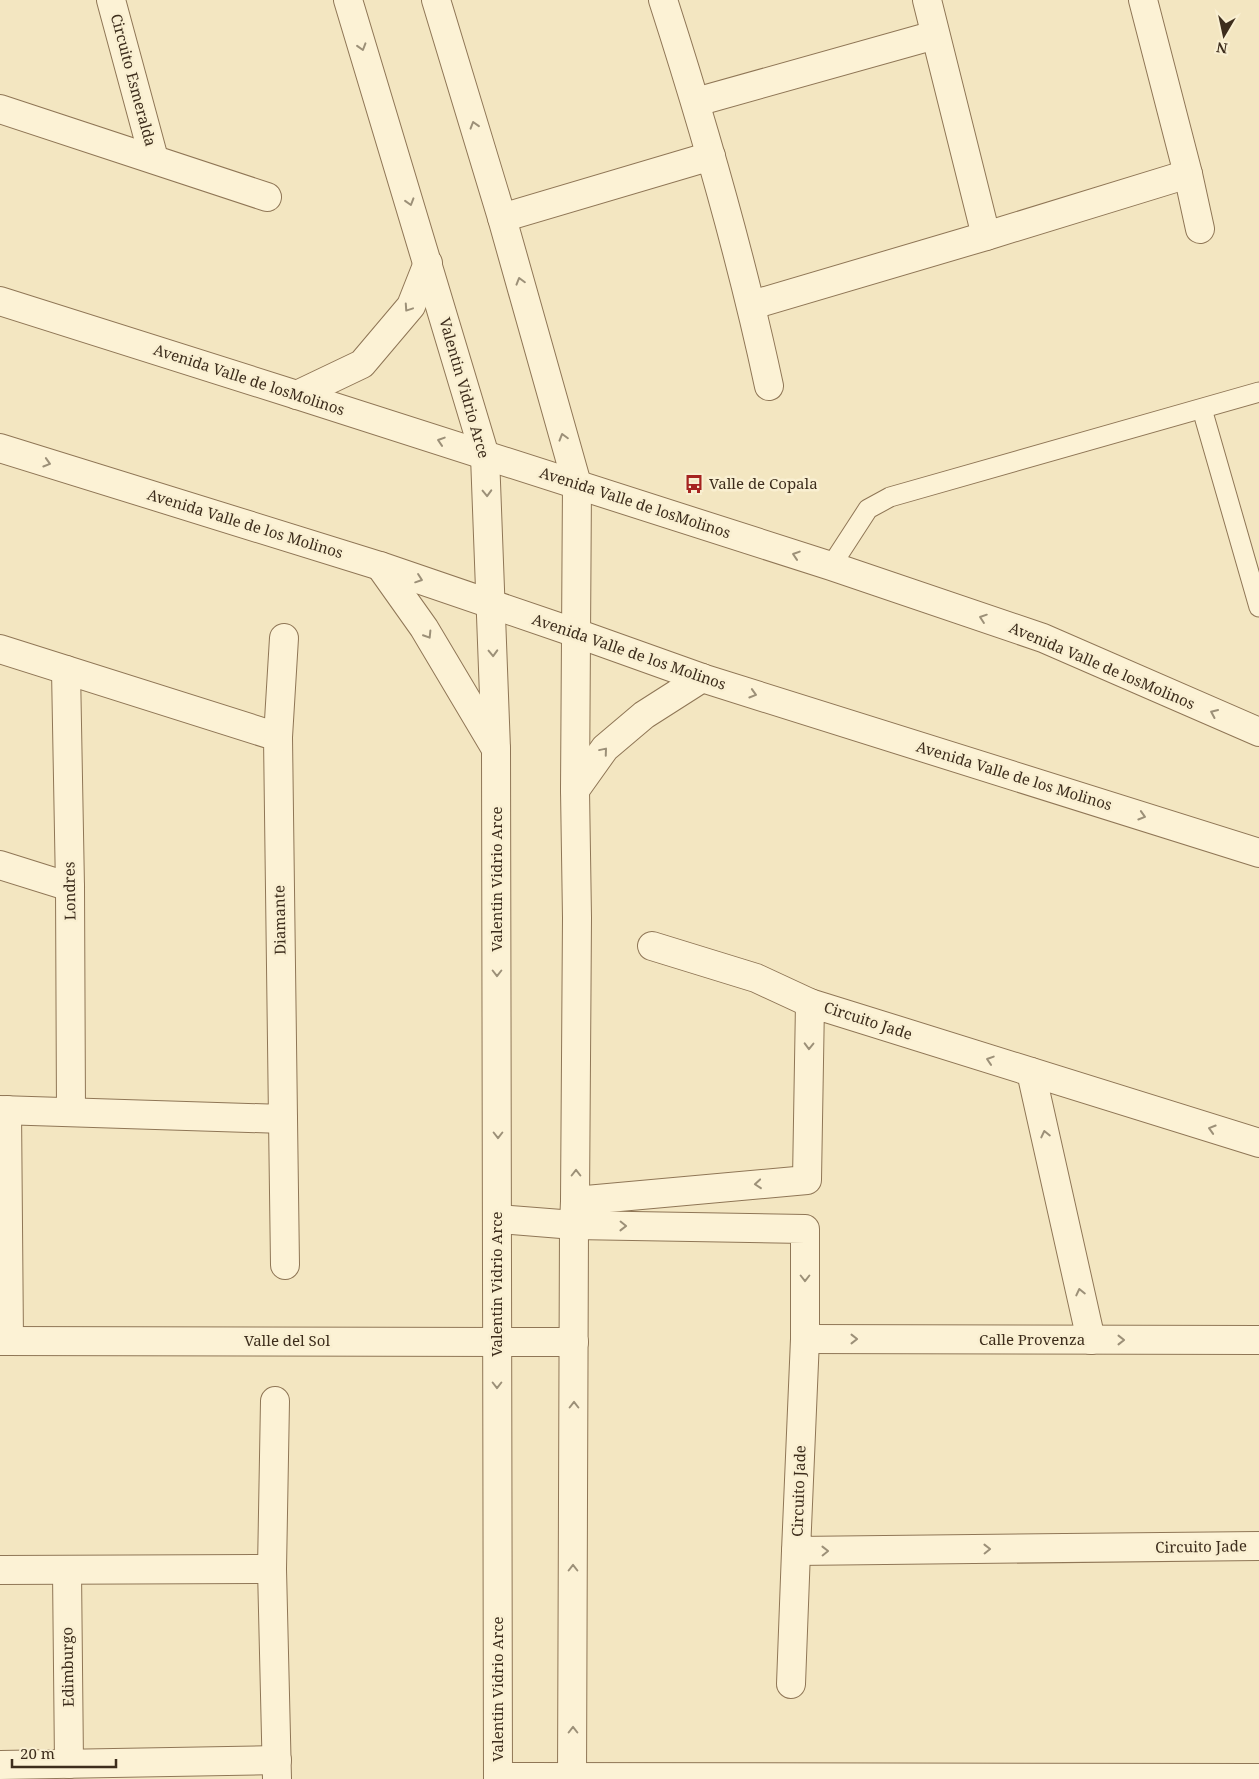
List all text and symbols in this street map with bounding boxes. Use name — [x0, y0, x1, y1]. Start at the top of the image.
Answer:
north arrow — [1199, 10, 1249, 60]
street label: Circuito Esmeralda — [107, 11, 161, 148]
text: N — [1215, 38, 1229, 59]
one-way arrow — [357, 42, 367, 50]
one-way arrow — [469, 121, 479, 129]
one-way arrow — [404, 197, 414, 206]
one-way arrow — [515, 277, 525, 285]
one-way arrow — [405, 302, 414, 311]
street label: Valentin Vidrio Arce — [435, 315, 495, 460]
street label: Avenida Valle de losMolinos — [151, 339, 348, 419]
one-way arrow — [559, 434, 569, 442]
one-way arrow — [438, 437, 446, 447]
one-way arrow — [42, 457, 50, 467]
street label: Avenida Valle de losMolinos — [537, 462, 734, 542]
bus stop icon: Valle de Copala — [683, 473, 705, 495]
place label: Valle de Copala — [709, 473, 818, 493]
street label: Avenida Valle de los Molinos — [145, 484, 346, 562]
one-way arrow — [482, 490, 492, 498]
one-way arrow — [792, 550, 801, 560]
one-way arrow — [414, 574, 422, 584]
street label: Avenida Valle de los Molinos — [530, 608, 729, 694]
one-way arrow — [980, 614, 988, 624]
street label: Avenida Valle de losMolinos — [1007, 617, 1198, 713]
one-way arrow — [422, 629, 432, 638]
one-way arrow — [488, 649, 499, 657]
one-way arrow — [748, 688, 757, 698]
one-way arrow — [1210, 708, 1219, 719]
street label: Avenida Valle de los Molinos — [914, 736, 1115, 814]
one-way arrow — [598, 748, 607, 757]
street label: Valentin Vidrio Arce — [486, 806, 506, 952]
one-way arrow — [1137, 811, 1145, 821]
street label: Londres — [58, 861, 80, 921]
street label: Diamante — [268, 885, 290, 955]
one-way arrow — [492, 970, 502, 977]
street label: Circuito Jade — [822, 996, 915, 1044]
one-way arrow — [804, 1042, 815, 1050]
one-way arrow — [987, 1055, 995, 1065]
one-way arrow — [1209, 1124, 1217, 1134]
one-way arrow — [1040, 1129, 1050, 1138]
one-way arrow — [492, 1132, 503, 1140]
one-way arrow — [571, 1169, 581, 1176]
one-way arrow — [754, 1178, 762, 1189]
street label: Valentin Vidrio Arce — [486, 1211, 506, 1357]
one-way arrow — [619, 1221, 627, 1231]
one-way arrow — [800, 1274, 810, 1282]
one-way arrow — [1075, 1288, 1086, 1297]
street label: Calle Provenza — [979, 1329, 1085, 1349]
street label: Valle del Sol — [244, 1330, 330, 1350]
one-way arrow — [850, 1334, 858, 1344]
one-way arrow — [1118, 1335, 1125, 1345]
one-way arrow — [492, 1382, 502, 1390]
one-way arrow — [569, 1401, 579, 1409]
street label: Circuito Jade — [786, 1445, 810, 1537]
street label: Circuito Jade — [1155, 1535, 1247, 1557]
one-way arrow — [984, 1544, 992, 1554]
one-way arrow — [822, 1546, 829, 1556]
one-way arrow — [568, 1564, 578, 1572]
street label: Valentin Vidrio Arce — [487, 1616, 507, 1762]
street label: Edimburgo — [56, 1627, 78, 1707]
one-way arrow — [568, 1726, 578, 1734]
scale bar — [12, 1736, 116, 1768]
text: 20 m — [20, 1743, 55, 1763]

